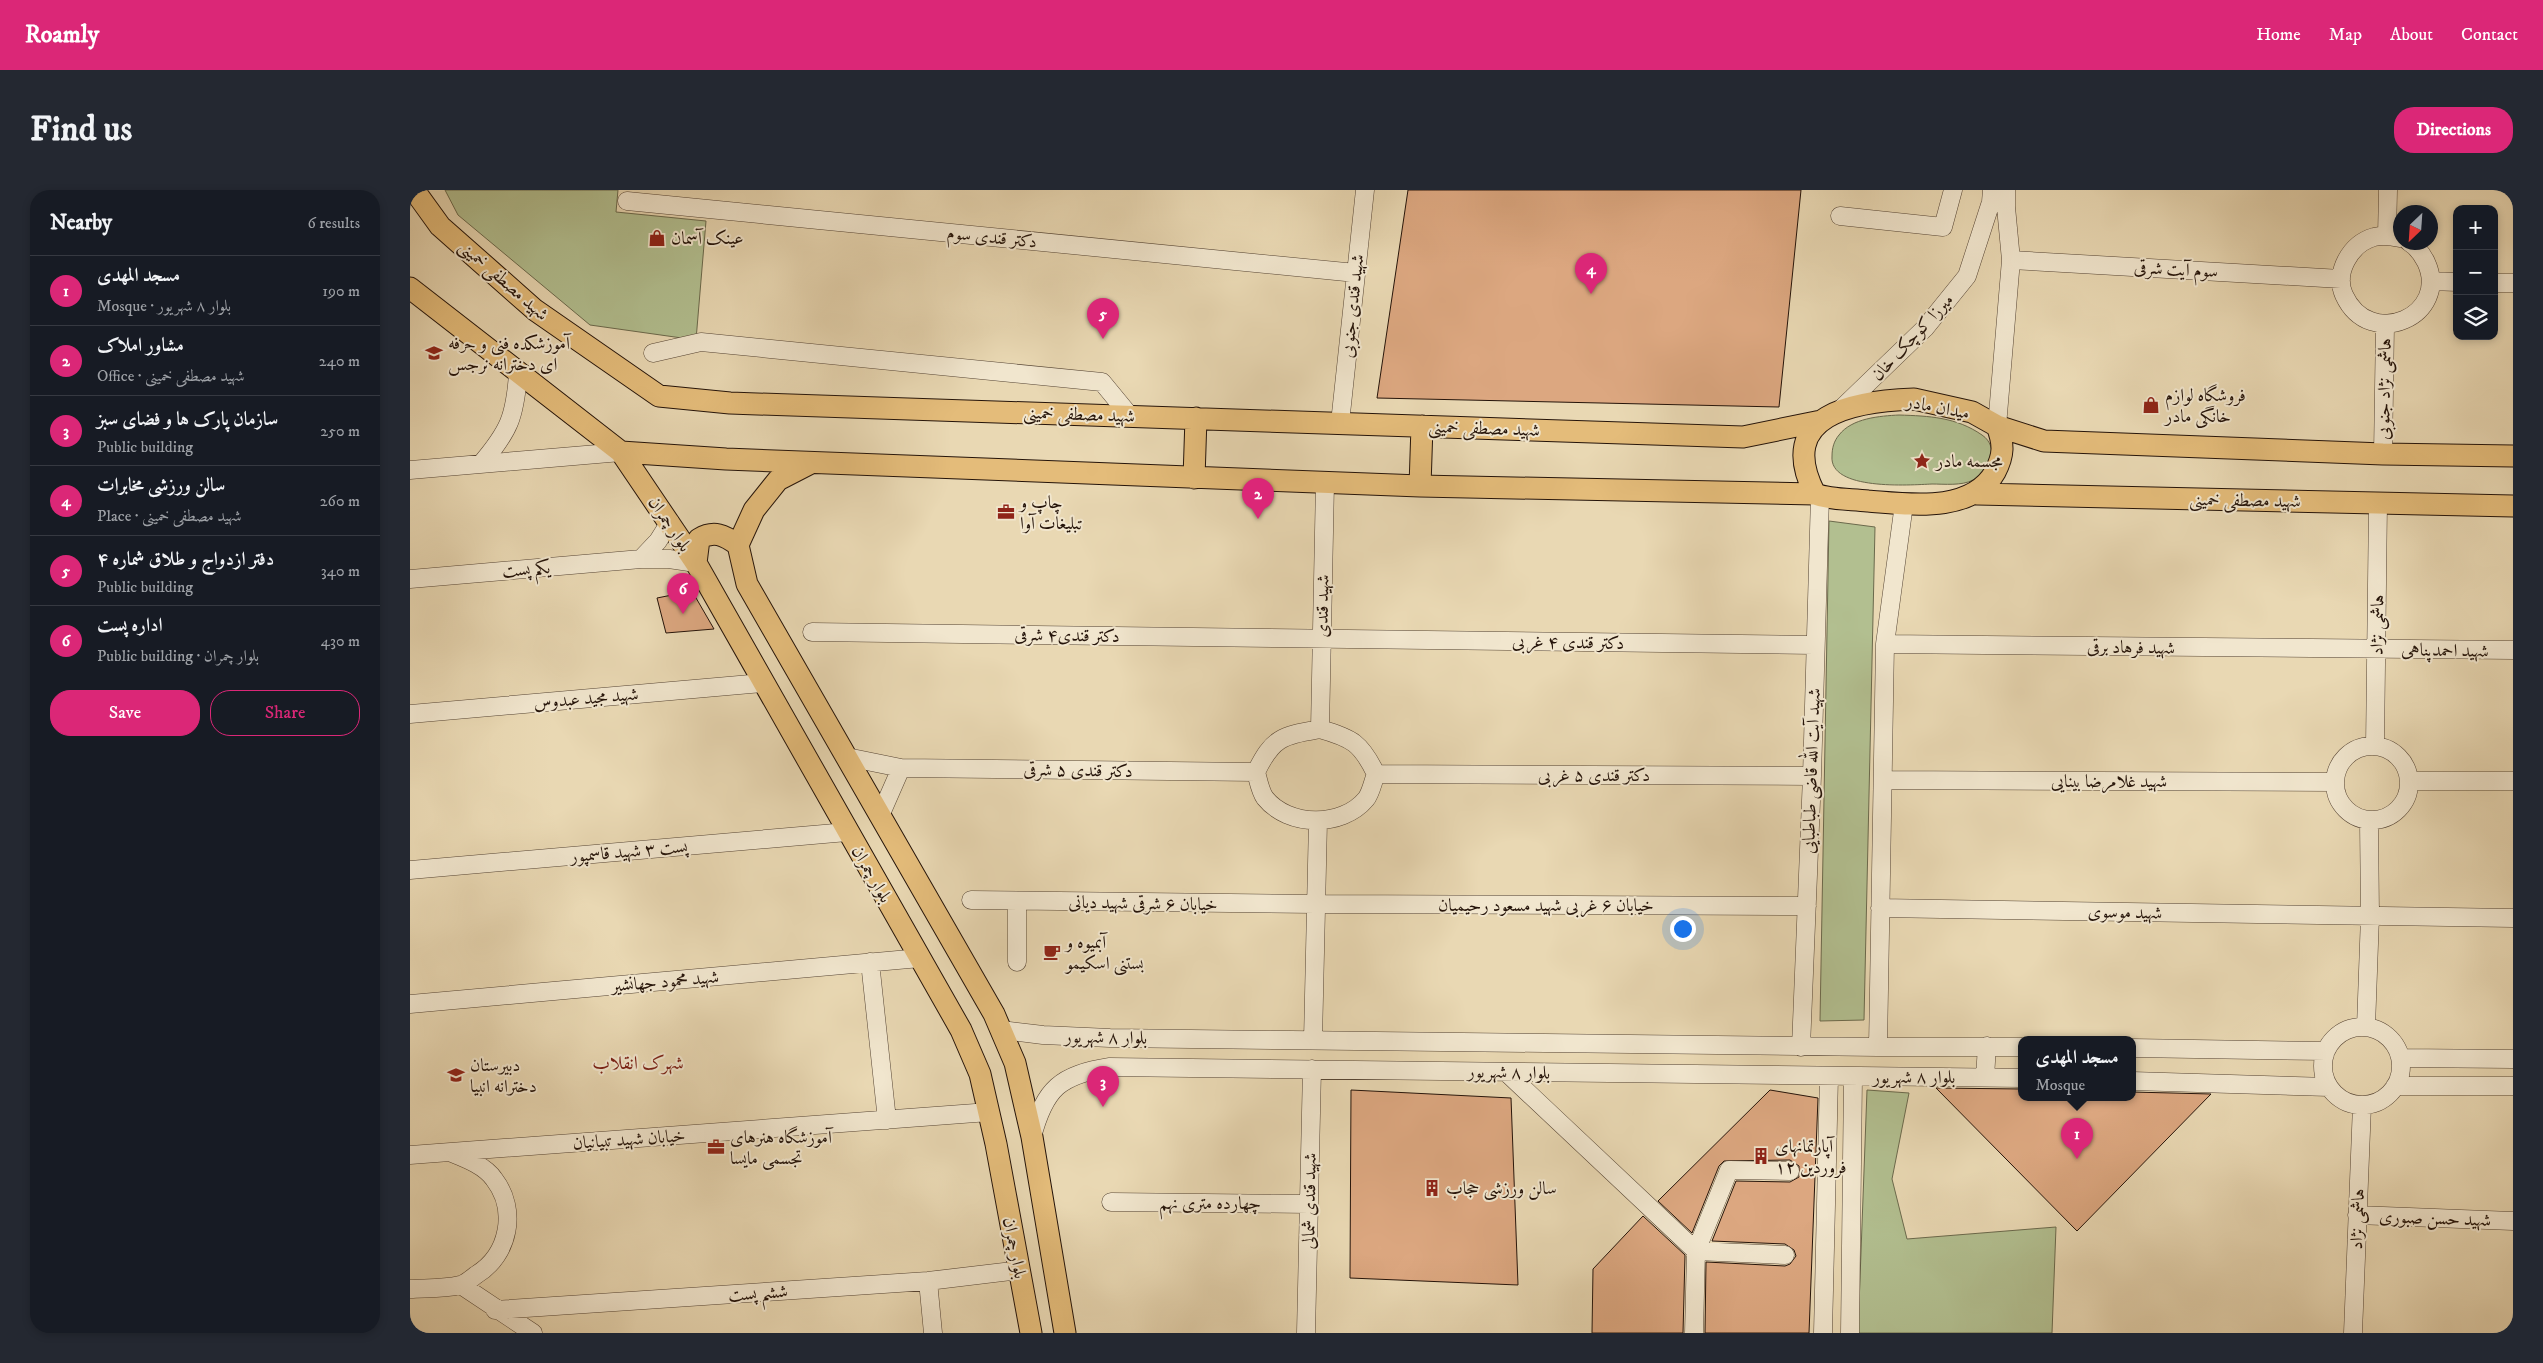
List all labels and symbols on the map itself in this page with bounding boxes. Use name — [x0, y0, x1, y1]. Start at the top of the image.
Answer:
north arrow — [2393, 205, 2438, 250]
street label: دکتر قندی سوم — [945, 222, 1038, 258]
shop icon: عینک آسمان — [647, 228, 667, 248]
place label: عینک آسمان — [671, 228, 744, 250]
street label: شهید مصطفی خمینی — [453, 236, 553, 327]
street label: شهید قندی جنوبی — [1337, 253, 1370, 359]
pin: 4 — [1575, 253, 1607, 294]
street label: سوم آیت شرقی — [2133, 257, 2219, 287]
street label: میرزا کوچک خان — [1867, 289, 1959, 386]
pin: 5 — [1087, 298, 1119, 339]
place label: آموزشکده فنی و حرفه ای دخترانه نرجس — [448, 333, 572, 376]
street label: هاشمی نژاد جنوبی — [2373, 338, 2398, 440]
school or university icon: آموزشکده فنی و حرفه ای دخترانه نرجس — [424, 343, 444, 363]
place label: فروشگاه لوازم خانگی مادر — [2163, 383, 2246, 429]
street label: میدان مادر — [1902, 391, 1971, 425]
shop icon: فروشگاه لوازم خانگی مادر — [2141, 395, 2161, 415]
street label: شهید مصطفی خمینی — [1023, 402, 1135, 429]
street label: شهید مصطفی خمینی — [1428, 416, 1540, 443]
place icon: مجسمه مادر — [1912, 451, 1932, 471]
place label: مجسمه مادر — [1934, 451, 2003, 473]
pin: 2 — [1242, 478, 1274, 519]
street label: شهید مصطفی خمینی — [2189, 489, 2301, 514]
place label: چاپ و تبلیغات آوا — [1018, 492, 1083, 535]
street label: بلوار چمران — [643, 493, 696, 556]
office icon: چاپ و تبلیغات آوا — [996, 502, 1016, 522]
street label: یکم پست — [501, 557, 553, 588]
pin: 6 — [667, 573, 699, 614]
street label: شهید قندی — [1311, 574, 1335, 638]
street label: هاشمی نژاد — [2366, 594, 2390, 656]
street label: دکتر قندی۴ شرقی — [1014, 624, 1120, 648]
street label: دکتر قندی ۴ غربی — [1512, 631, 1624, 656]
street label: شهید فرهاد برقی — [2087, 636, 2175, 660]
street label: شهید احمدپناهی — [2401, 639, 2489, 665]
street label: شهید مجید عبدوس — [533, 683, 640, 715]
street label: شهید آیت الله قاضی طباطبایی — [1794, 688, 1827, 854]
street label: دکتر قندی ۵ شرقی — [1023, 759, 1133, 783]
street label: دکتر قندی ۵ غربی — [1538, 765, 1650, 788]
street label: شهید غلامرضا بینایی — [2051, 771, 2167, 794]
street label: پست ۳ شهید قاسمپور — [567, 836, 690, 868]
street label: بلوار چمران — [846, 842, 896, 907]
street label: خیابان ۶ شرقی شهید دیانی — [1068, 892, 1218, 916]
street label: خیابان ۶ غربی شهید مسعود رحیمیان — [1438, 895, 1654, 918]
street label: شهید موسوی — [2087, 901, 2162, 925]
your location — [1670, 916, 1696, 942]
place label: آبمیوه و بستنی اسکیمو — [1064, 932, 1144, 976]
cafe icon: آبمیوه و بستنی اسکیمو — [1042, 942, 1062, 962]
street label: شهید محمود جهانشیر — [608, 966, 720, 998]
street label: بلوار ۸ شهریور — [1062, 1026, 1148, 1050]
district label: شهرک انقلاب — [592, 1052, 684, 1075]
place label: دبیرستان دخترانه انبیا — [470, 1055, 537, 1098]
street label: بلوار ۸ شهریور — [1465, 1061, 1551, 1085]
school or university icon: دبیرستان دخترانه انبیا — [446, 1065, 466, 1085]
pin: 3 — [1087, 1066, 1119, 1107]
street label: بلوار ۸ شهریور — [1871, 1067, 1955, 1089]
pin: 1 — [2061, 1118, 2093, 1159]
street label: خیابان شهید تبیانیان — [572, 1125, 686, 1155]
place label: آموزشگاه هنرهای تجسمی مایسا — [730, 1125, 834, 1170]
place label: آپارتمانهای ۱۲ فروردین — [1775, 1136, 1847, 1179]
office icon: آموزشگاه هنرهای تجسمی مایسا — [706, 1137, 726, 1157]
building icon: آپارتمانهای ۱۲ فروردین — [1751, 1146, 1771, 1166]
street label: شهید قندی شمالی — [1298, 1153, 1322, 1250]
building icon: سالن ورزشی حجاب — [1422, 1178, 1442, 1198]
place label: سالن ورزشی حجاب — [1446, 1178, 1557, 1201]
street label: هاشمی نژاد — [2346, 1188, 2370, 1250]
street label: چهارده متری نهم — [1159, 1193, 1261, 1220]
street label: شهید حسن صبوری — [2378, 1206, 2491, 1232]
street label: بلوار چمران — [997, 1216, 1031, 1281]
street label: ششم پست — [727, 1281, 789, 1313]

